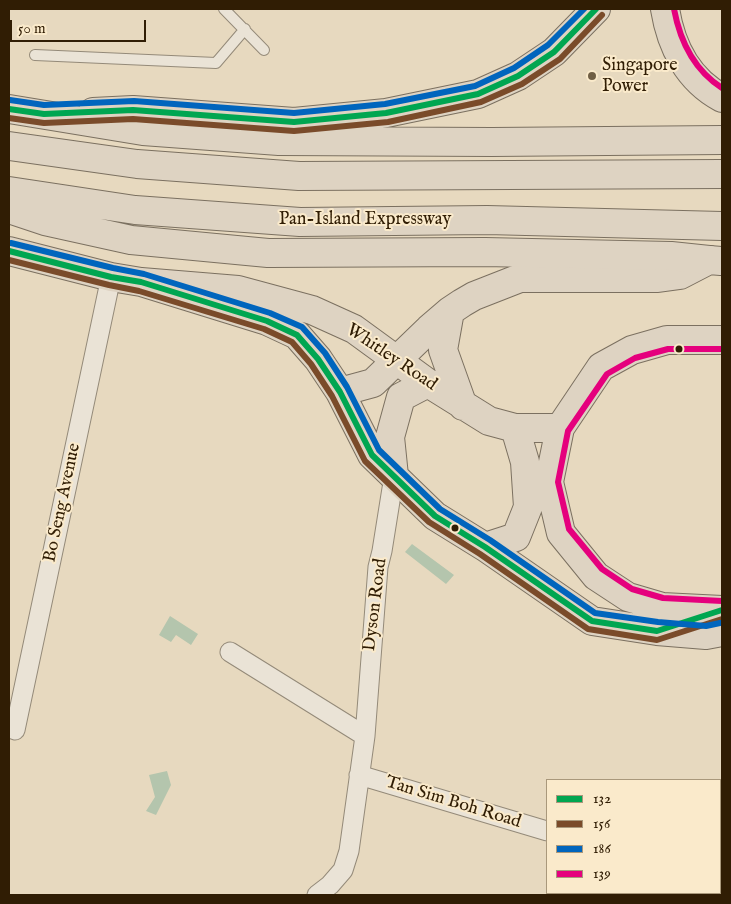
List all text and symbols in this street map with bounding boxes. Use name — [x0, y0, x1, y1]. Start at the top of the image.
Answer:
scale bar — [12, 10, 149, 42]
text: 50 m — [18, 19, 46, 38]
place label: Singapore Power — [602, 55, 677, 98]
marker: Singapore Power — [586, 70, 598, 82]
street label: Pan-Island Expressway — [279, 209, 451, 231]
street label: Whitley Road — [341, 320, 441, 396]
unlabelled marker — [674, 344, 684, 354]
street label: Bo Seng Avenue — [40, 441, 86, 565]
unlabelled marker — [450, 523, 460, 533]
street label: Dyson Road — [360, 557, 392, 653]
street label: Tan Sim Boh Road — [383, 772, 523, 834]
legend — [546, 779, 721, 894]
text: 132 — [593, 789, 611, 808]
text: 156 — [593, 814, 610, 833]
text: 186 — [593, 839, 611, 858]
text: 139 — [593, 864, 611, 883]

